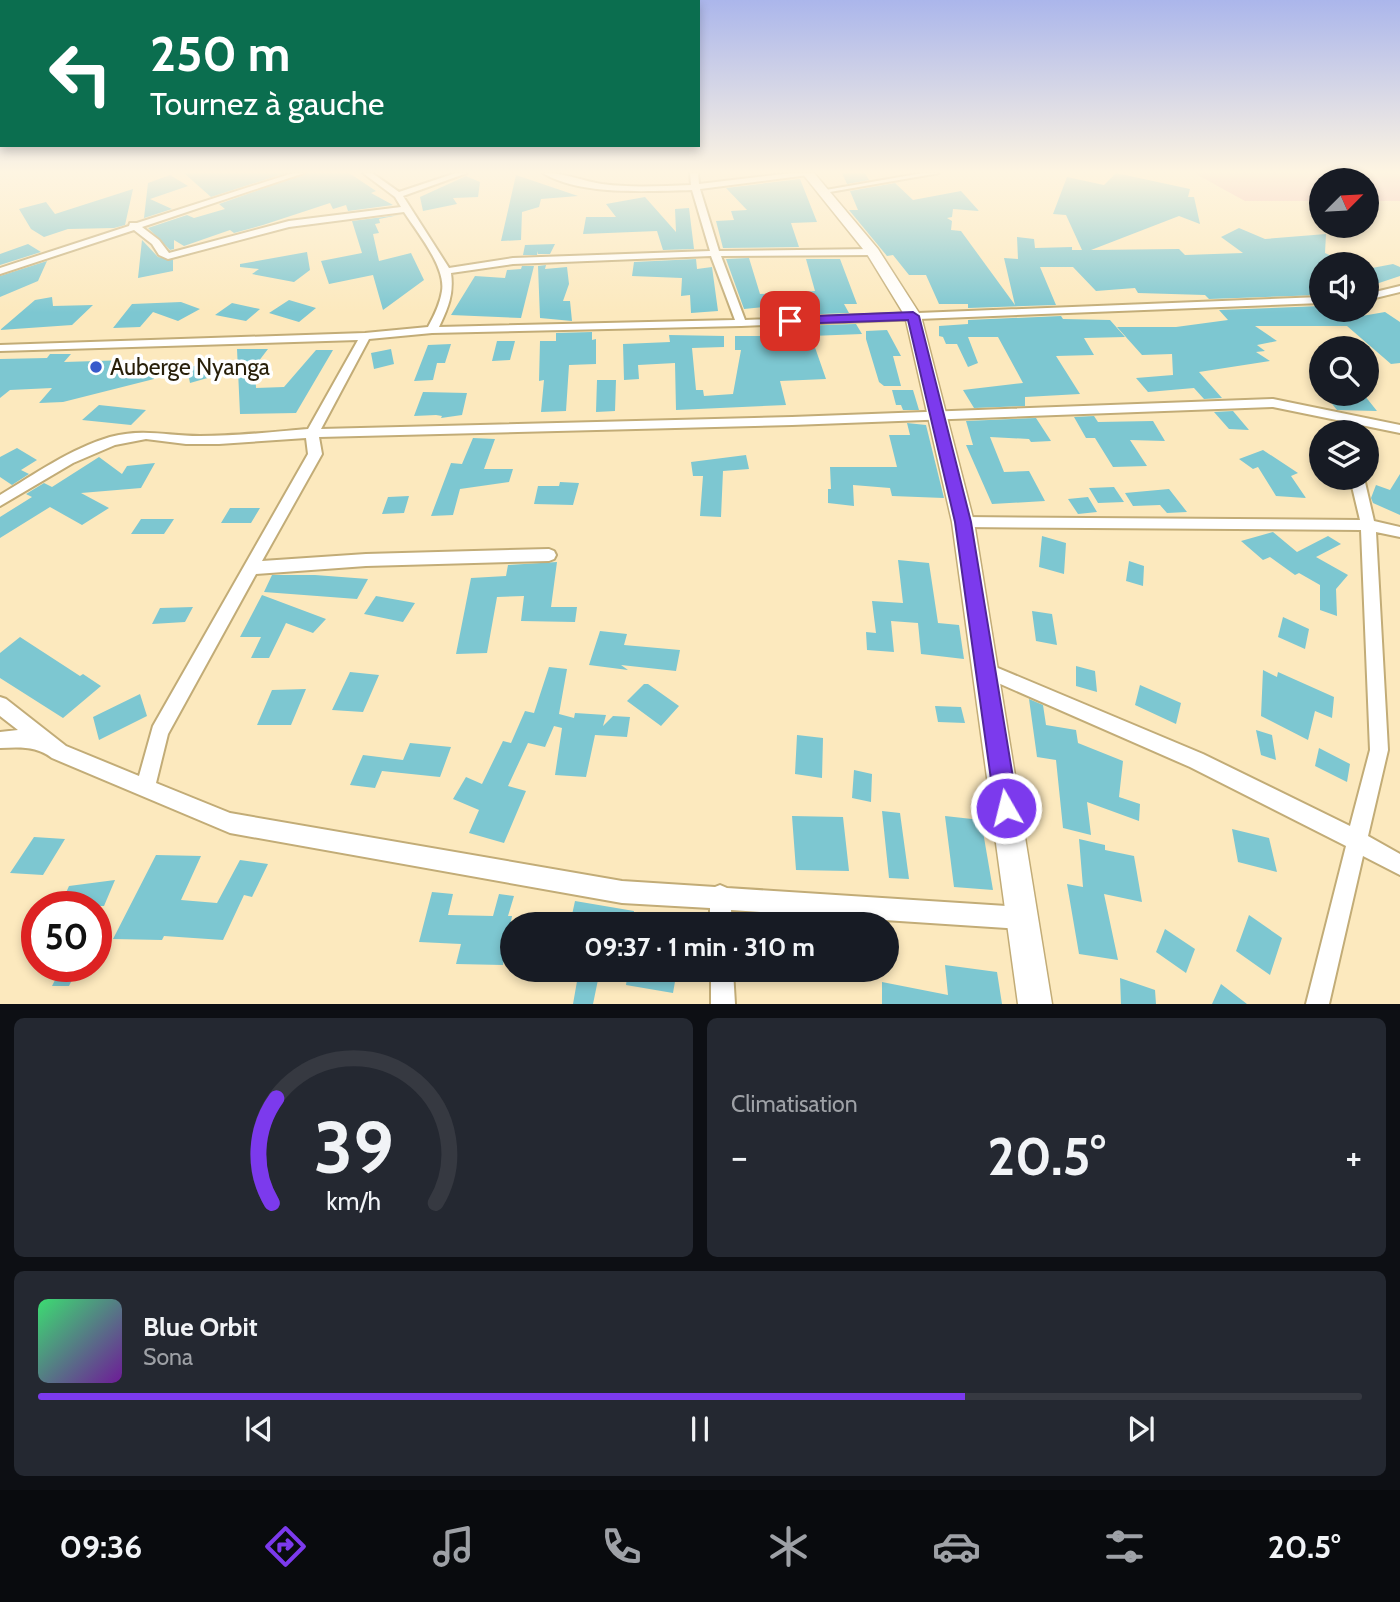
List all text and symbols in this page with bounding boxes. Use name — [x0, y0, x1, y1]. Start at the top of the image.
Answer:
text: 250 m — [150, 24, 290, 83]
icon: left — [35, 28, 126, 119]
text: Tournez à gauche — [150, 84, 384, 123]
north arrow — [1309, 168, 1379, 238]
map controls — [1309, 168, 1379, 490]
button: sound — [1309, 252, 1379, 322]
pin — [760, 291, 820, 351]
icon: arrive — [771, 302, 809, 340]
button: search — [1309, 336, 1379, 406]
place label: Auberge Nyanga — [110, 353, 270, 381]
marker: Auberge Nyanga — [88, 359, 104, 375]
button: layers — [1309, 420, 1379, 490]
position arrow — [969, 771, 1043, 845]
speed limit sign: 50 — [21, 891, 112, 982]
text: 09:37 · 1 min · 310 m — [584, 931, 815, 963]
text: Climatisation — [731, 1090, 858, 1118]
text: 39 — [313, 1104, 394, 1192]
text: 20.5° — [987, 1125, 1106, 1188]
text: − — [731, 1133, 748, 1180]
text: + — [1345, 1133, 1362, 1180]
text: km/h — [326, 1186, 381, 1216]
text: Blue Orbit — [143, 1311, 258, 1343]
text: Sona — [143, 1343, 193, 1371]
icon: previous — [240, 1410, 278, 1448]
icon: pause — [681, 1410, 719, 1448]
icon: next — [1122, 1410, 1160, 1448]
icon: directions — [261, 1522, 310, 1571]
icon: music — [429, 1522, 478, 1571]
icon: phone — [597, 1522, 646, 1571]
icon: climate — [764, 1522, 813, 1571]
icon: car — [932, 1522, 981, 1571]
icon: filters — [1100, 1522, 1149, 1571]
text: 09:36 — [59, 1527, 142, 1566]
text: 20.5° — [1268, 1527, 1341, 1566]

